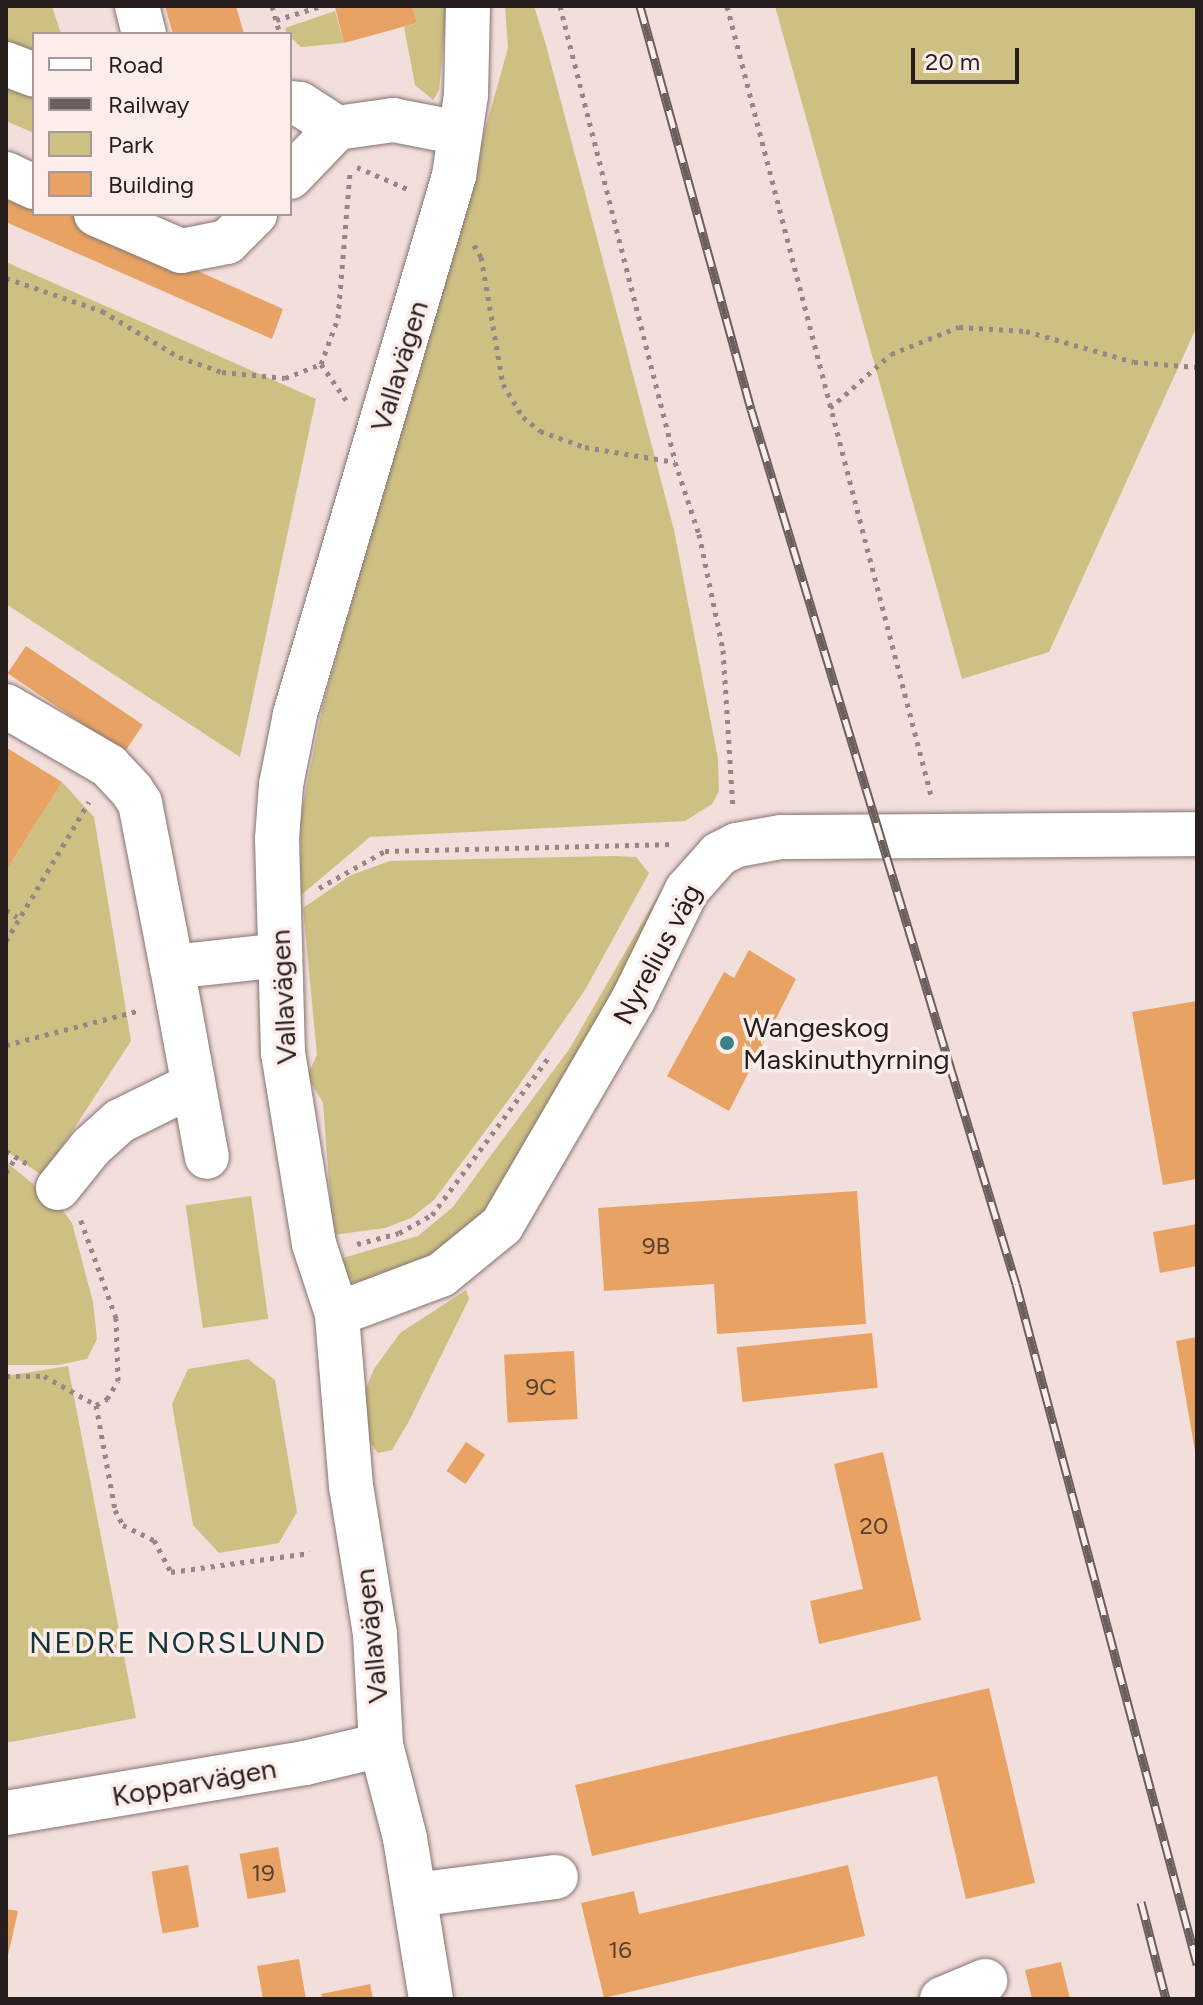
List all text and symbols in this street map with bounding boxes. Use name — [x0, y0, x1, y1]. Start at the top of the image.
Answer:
legend — [32, 32, 292, 216]
scale bar — [915, 32, 1023, 82]
text: 20 m — [925, 47, 980, 76]
text: Road — [108, 50, 163, 79]
text: Railway — [108, 90, 189, 119]
text: Park — [108, 130, 154, 159]
text: Building — [108, 170, 194, 199]
street label: Vallavägen — [363, 296, 435, 436]
street label: Nyrelius väg — [606, 878, 708, 1030]
street label: Vallavägen — [263, 929, 303, 1065]
place label: Wangeskog Maskinuthyrning — [743, 1010, 950, 1076]
marker: Wangeskog Maskinuthyrning — [718, 1034, 736, 1052]
house number: 9B — [642, 1232, 670, 1260]
house number: 9C — [526, 1373, 556, 1401]
house number: 20 — [860, 1512, 888, 1540]
street label: Vallavägen — [347, 1567, 395, 1705]
district label: NEDRE NORSLUND — [29, 1625, 327, 1661]
street label: Kopparvägen — [109, 1751, 279, 1813]
house number: 19 — [251, 1859, 275, 1887]
house number: 16 — [608, 1936, 632, 1964]

